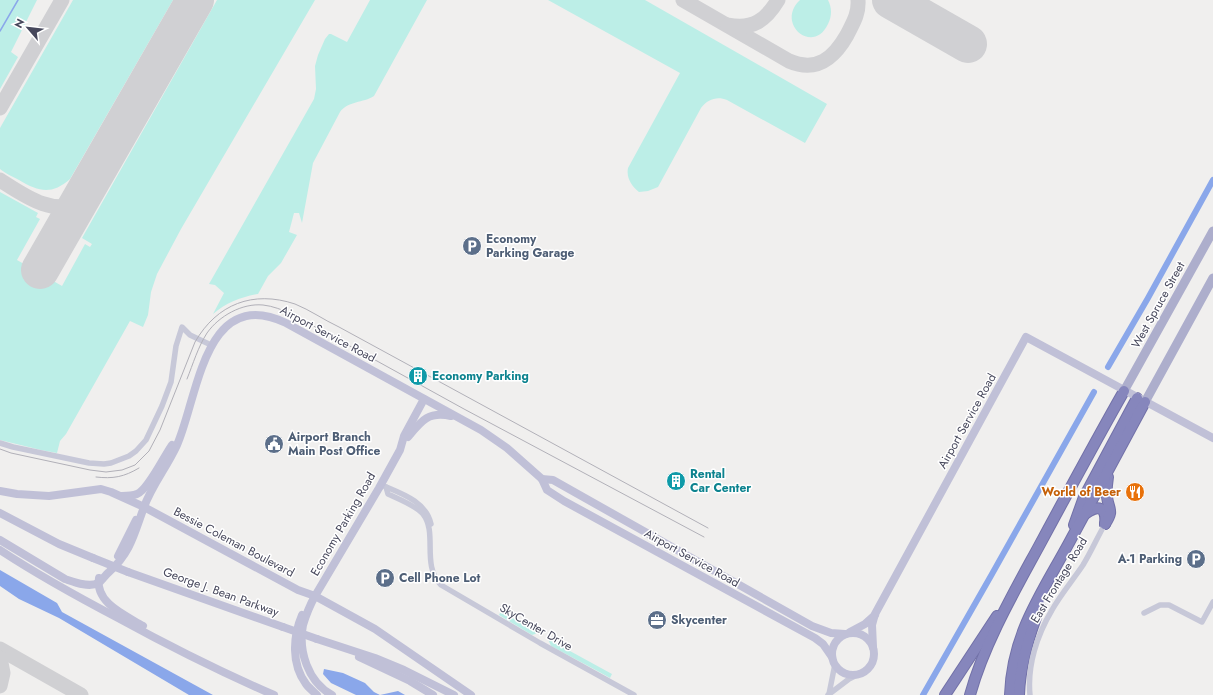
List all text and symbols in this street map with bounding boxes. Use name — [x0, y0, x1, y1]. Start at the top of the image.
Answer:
north arrow — [8, 8, 48, 48]
text: N — [10, 16, 28, 31]
place label: Economy Parking Garage — [486, 230, 575, 262]
parking icon: Economy Parking Garage — [461, 235, 483, 257]
street label: West Spruce Street — [1127, 258, 1189, 352]
street label: Airport Service Road — [277, 301, 379, 367]
building icon: Economy Parking — [407, 365, 429, 387]
place label: Economy Parking — [432, 367, 529, 385]
street label: Airport Service Road — [933, 370, 1001, 472]
place label: Airport Branch Main Post Office — [287, 428, 380, 460]
public building icon: Airport Branch Main Post Office — [263, 433, 285, 455]
place label: Rental Car Center — [690, 465, 751, 497]
street label: Economy Parking Road — [306, 469, 380, 579]
building icon: Rental Car Center — [665, 470, 687, 492]
restaurant icon: World of Beer — [1124, 481, 1146, 503]
place label: World of Beer — [1041, 483, 1121, 501]
street label: Bessie Coleman Boulevard — [170, 502, 298, 582]
street label: Airport Service Road — [641, 524, 743, 592]
street label: East Frontage Road — [1026, 534, 1092, 626]
parking icon: A-1 Parking — [1185, 548, 1207, 570]
place label: A-1 Parking — [1117, 550, 1182, 568]
street label: George J. Bean Parkway — [161, 563, 282, 622]
parking icon: Cell Phone Lot — [374, 567, 396, 589]
place label: Cell Phone Lot — [399, 569, 481, 587]
street label: SkyCenter Drive — [496, 599, 576, 655]
office icon: Skycenter — [646, 609, 668, 631]
place label: Skycenter — [671, 611, 727, 629]

